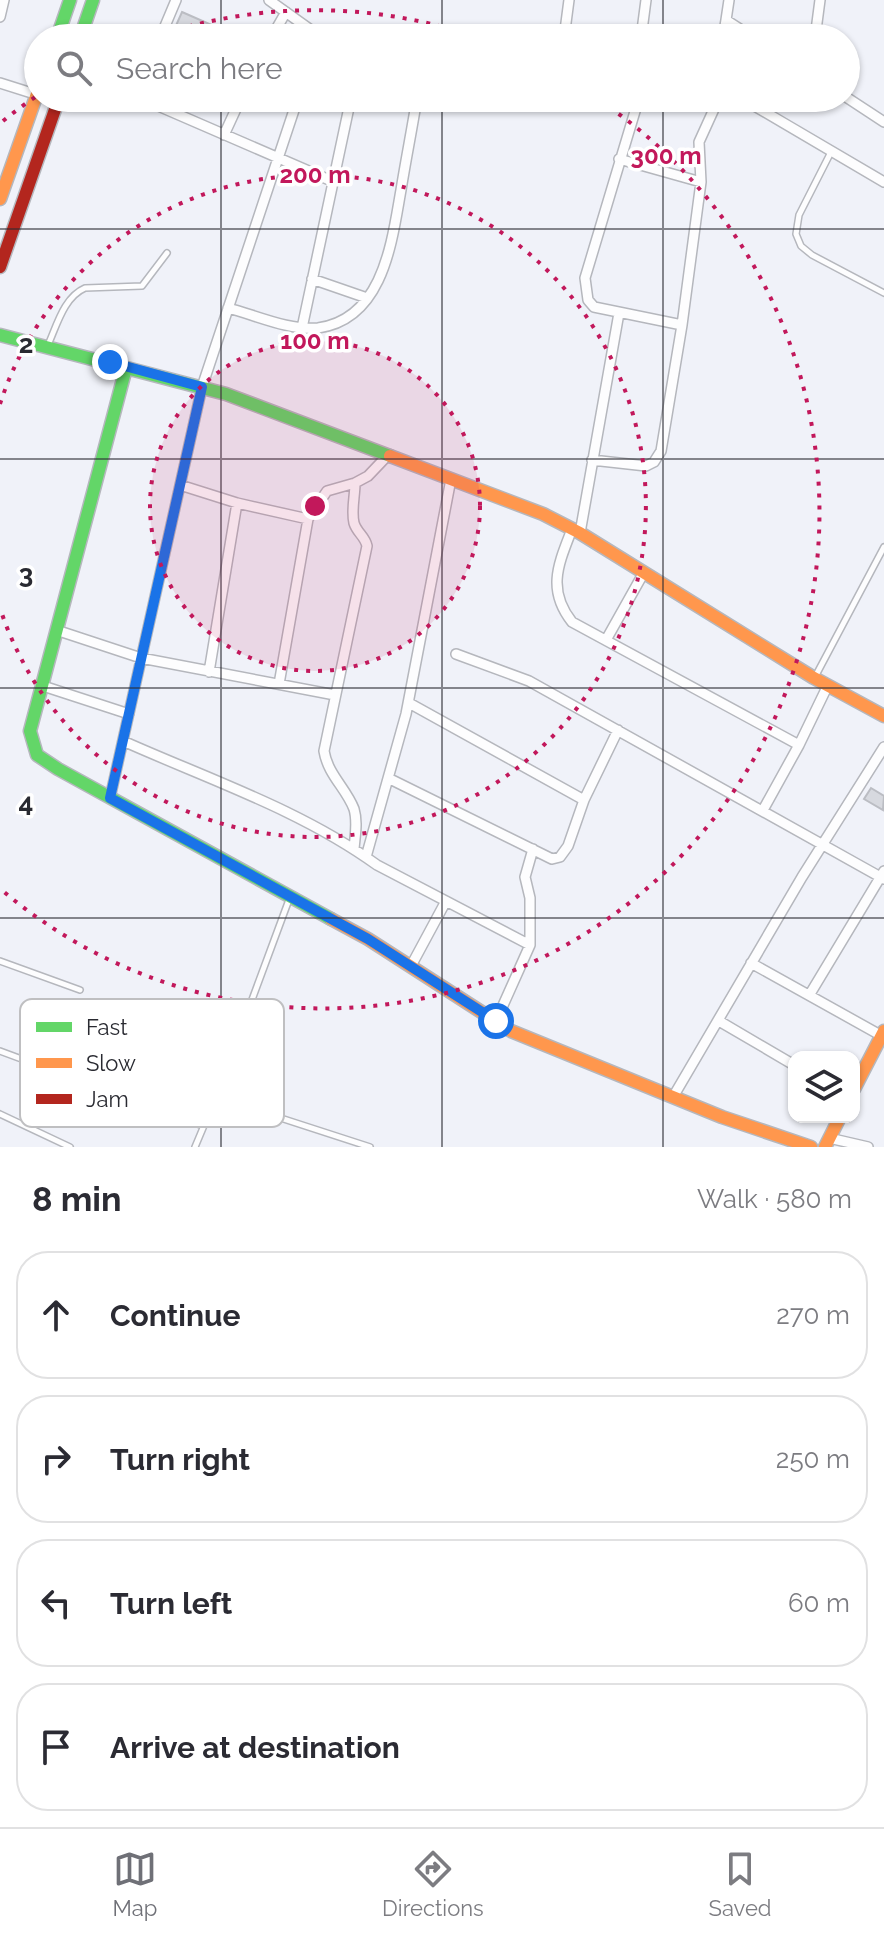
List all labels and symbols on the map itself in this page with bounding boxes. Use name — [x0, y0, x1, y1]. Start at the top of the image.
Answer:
text: 300 m — [631, 141, 701, 170]
text: 200 m — [279, 160, 351, 189]
text: 100 m — [280, 326, 350, 355]
text: 2 — [19, 329, 33, 359]
route end — [92, 344, 128, 380]
centre of rings — [301, 492, 329, 520]
text: 3 — [19, 559, 33, 589]
text: 4 — [19, 788, 33, 818]
legend — [20, 999, 284, 1127]
route start — [478, 1003, 514, 1039]
text: Fast — [86, 1014, 128, 1040]
text: Slow — [86, 1050, 136, 1076]
text: Jam — [86, 1086, 129, 1112]

